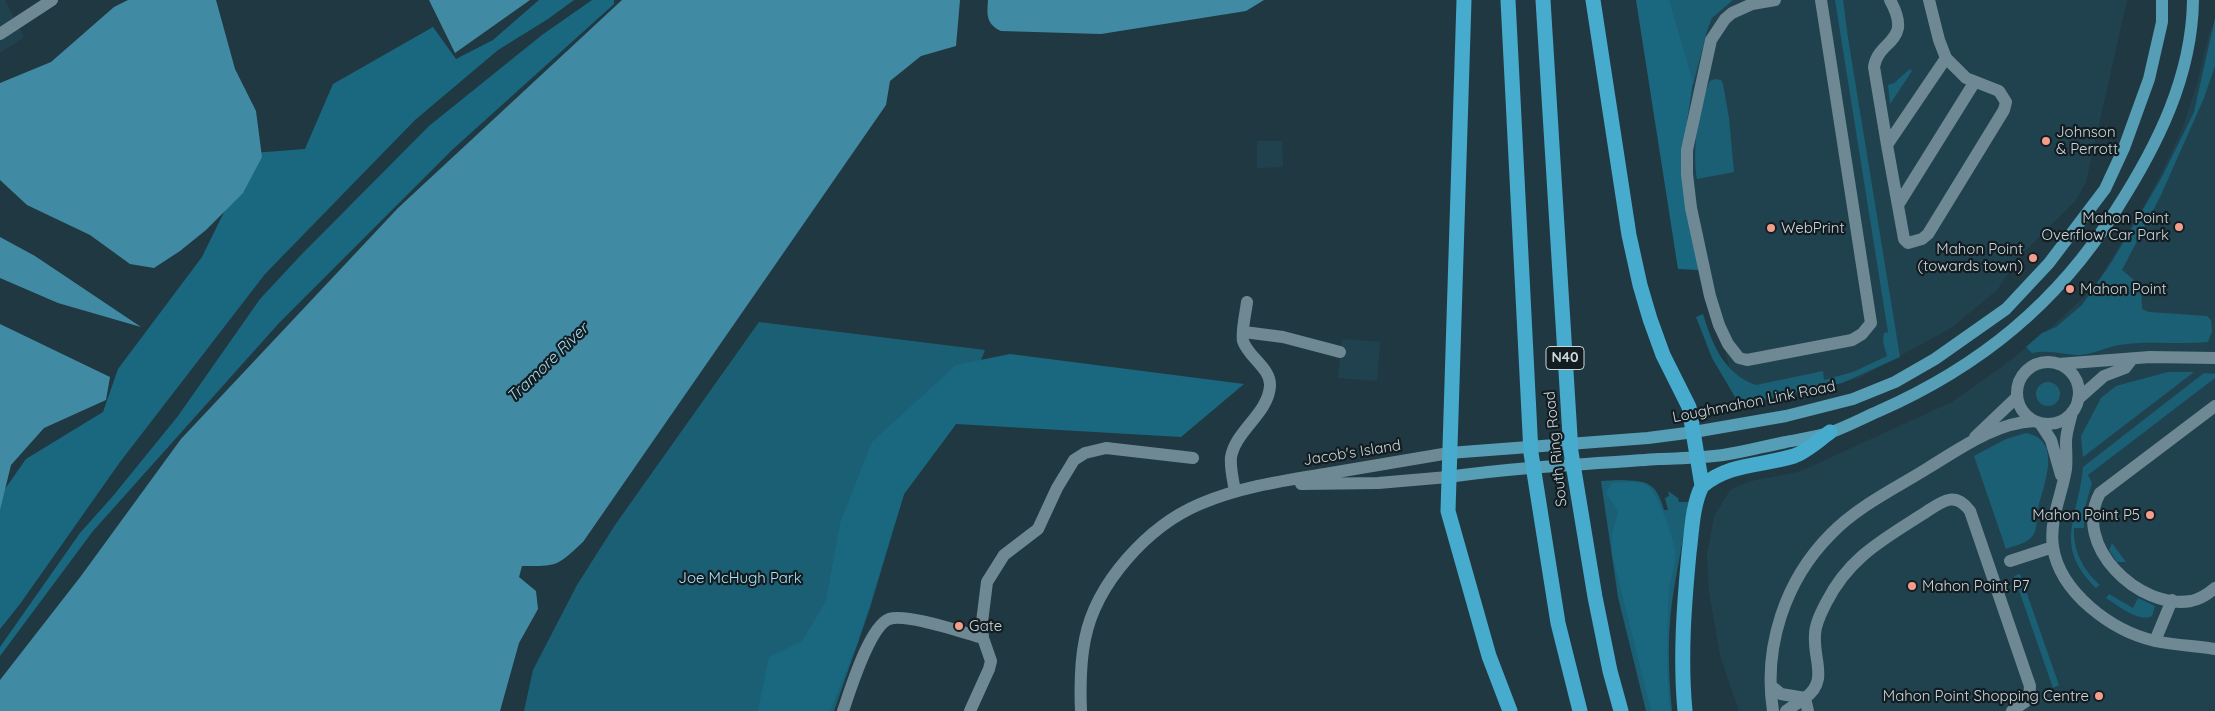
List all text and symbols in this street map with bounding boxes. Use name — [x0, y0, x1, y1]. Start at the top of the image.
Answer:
place label: Johnson & Perrott — [2056, 123, 2118, 158]
marker: Johnson & Perrott — [2040, 135, 2052, 147]
place label: Mahon Point Overflow Car Park — [2042, 209, 2169, 244]
place label: WebPrint — [1781, 219, 1845, 237]
marker: Mahon Point Overflow Car Park — [2173, 221, 2185, 233]
marker: WebPrint — [1765, 222, 1777, 234]
place label: Mahon Point (towards town) — [1918, 240, 2023, 275]
marker: Mahon Point (towards town) — [2027, 252, 2039, 264]
place label: Mahon Point — [2080, 280, 2167, 298]
marker: Mahon Point — [2064, 283, 2076, 295]
water label: Tramore River — [503, 319, 593, 407]
road number: N40 — [1546, 346, 1584, 369]
street label: Loughmahon Link Road — [1671, 377, 1837, 427]
street label: South Ring Road — [1541, 390, 1571, 508]
street label: Jacob's Island — [1302, 436, 1402, 470]
place label: Mahon Point P5 — [2032, 506, 2140, 524]
marker: Mahon Point P5 — [2144, 509, 2156, 521]
park label: Joe McHugh Park — [678, 569, 802, 587]
place label: Mahon Point P7 — [1922, 577, 2029, 595]
marker: Mahon Point P7 — [1906, 580, 1918, 592]
place label: Gate — [969, 617, 1002, 635]
marker: Gate — [953, 620, 965, 632]
place label: Mahon Point Shopping Centre — [1883, 687, 2089, 705]
marker: Mahon Point Shopping Centre — [2093, 690, 2105, 702]

